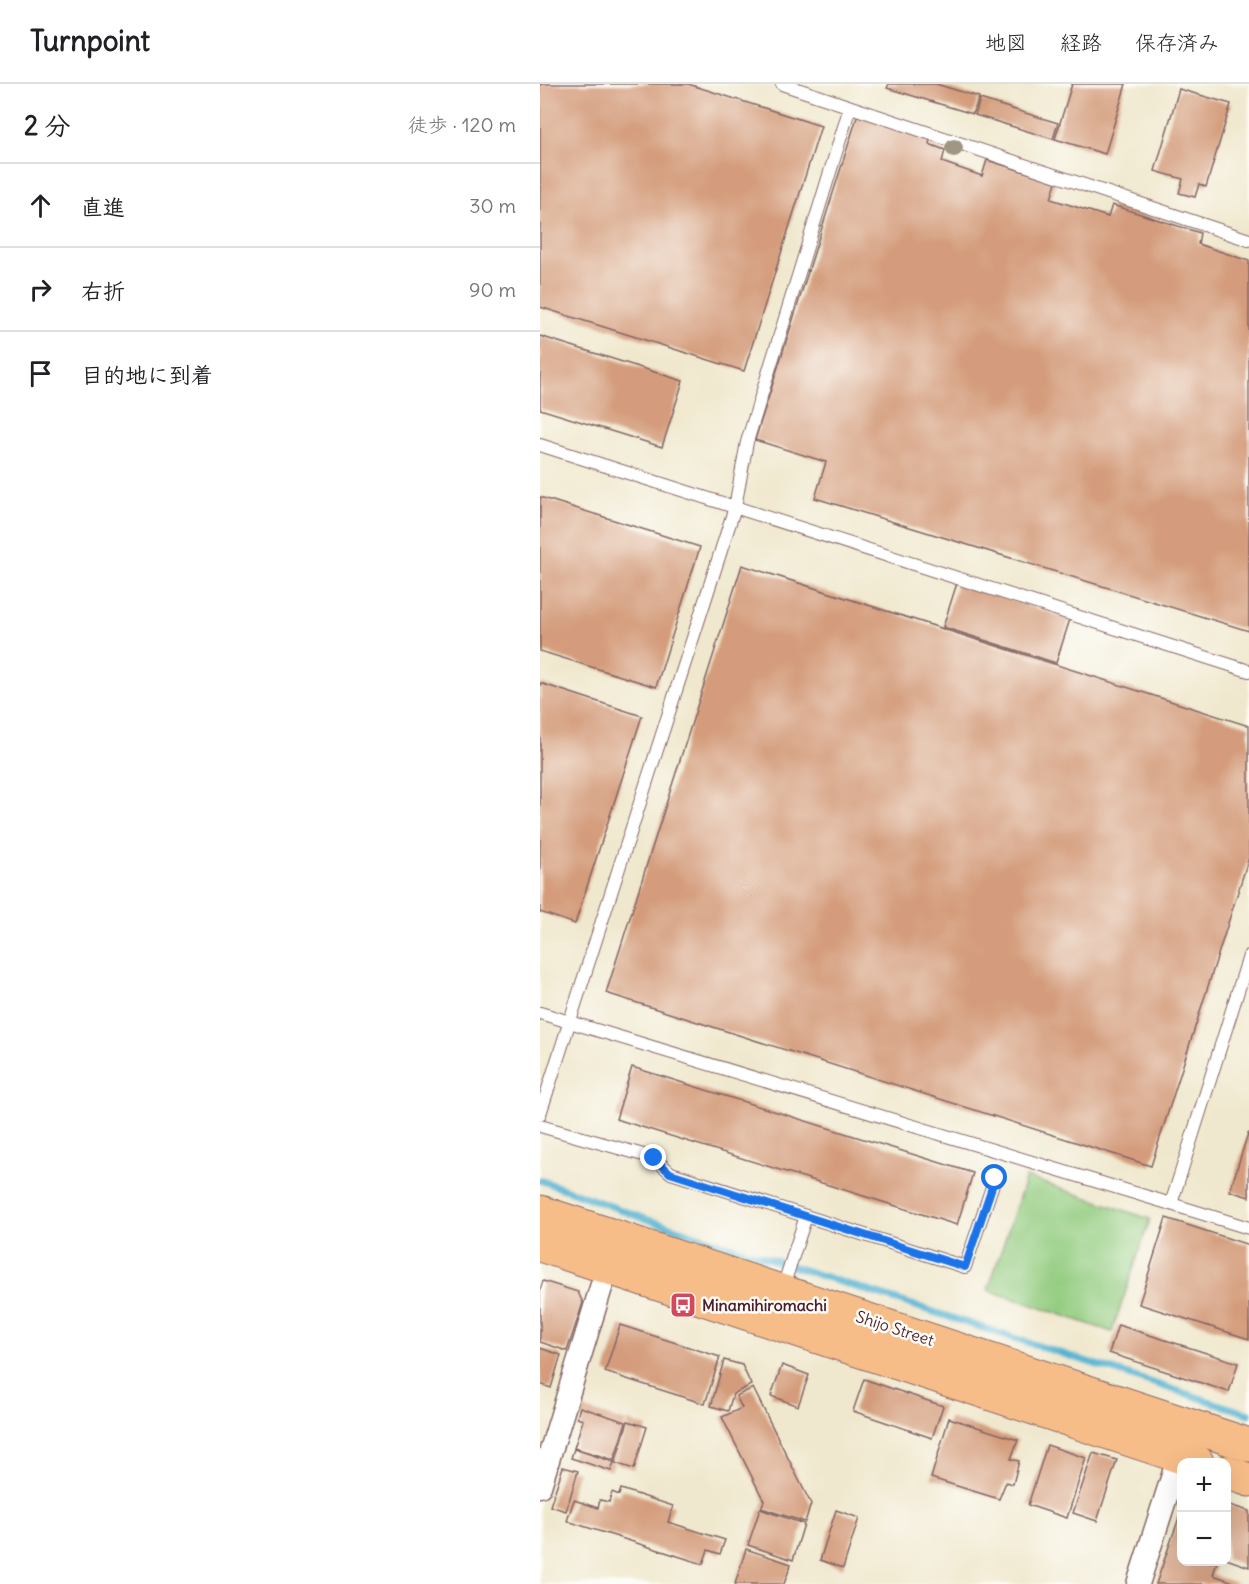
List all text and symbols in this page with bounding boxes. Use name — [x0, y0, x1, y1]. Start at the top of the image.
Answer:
text: Turnpoint — [30, 23, 150, 59]
text: 地図 — [985, 29, 1027, 56]
text: 経路 — [1060, 29, 1102, 56]
text: 保存済み — [1135, 29, 1219, 56]
text: 2 分 — [24, 109, 70, 142]
text: 徒歩 · 120 m — [408, 112, 516, 137]
icon: ahead — [24, 189, 57, 222]
text: 直進 — [81, 193, 125, 221]
text: 30 m — [469, 193, 516, 218]
icon: right — [24, 273, 57, 306]
text: 右折 — [81, 277, 125, 305]
text: 90 m — [469, 277, 516, 302]
icon: arrive — [24, 357, 57, 390]
text: 目的地に到着 — [81, 361, 213, 389]
route end — [640, 1144, 666, 1170]
route start — [981, 1164, 1007, 1190]
bus stop icon: Minamihiromachi — [668, 1290, 698, 1320]
place label: Minamihiromachi — [702, 1295, 827, 1315]
street label: Shijo Street — [853, 1306, 937, 1350]
map controls — [1177, 1458, 1231, 1566]
button: + — [1177, 1458, 1231, 1512]
button: − — [1177, 1512, 1231, 1566]

